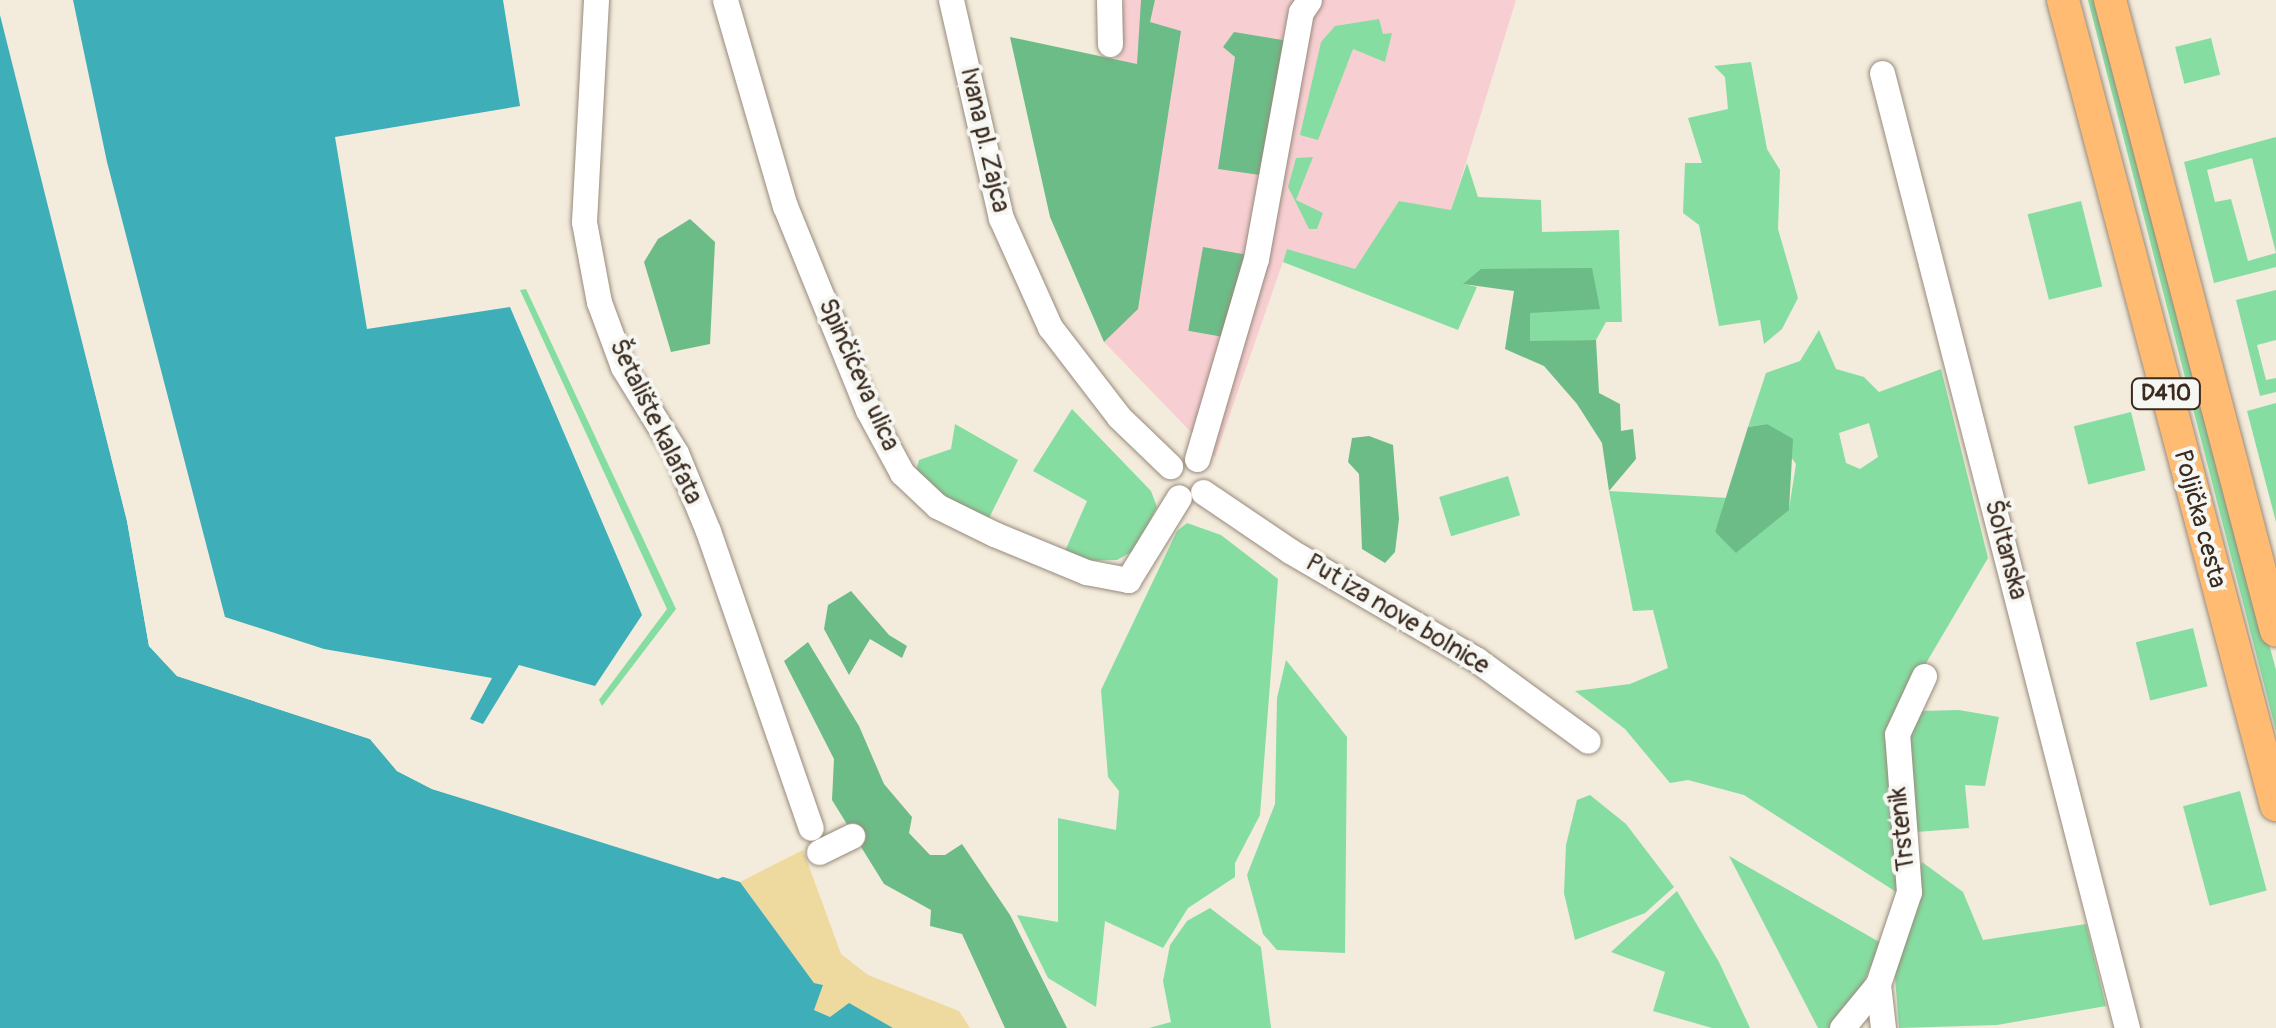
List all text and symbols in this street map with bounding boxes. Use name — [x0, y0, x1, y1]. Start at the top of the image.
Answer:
street label: Ivana pl. Zajca — [953, 65, 1015, 215]
street label: Spinčićeva ulica — [811, 294, 905, 456]
street label: Šetalište kalafata — [602, 335, 708, 509]
road number: D410 — [2128, 377, 2204, 411]
street label: Poljička cesta — [2166, 447, 2232, 591]
street label: Šoltanska — [1977, 497, 2033, 603]
street label: Put iza nove bolnice — [1300, 548, 1494, 682]
street label: Trstenik — [1884, 786, 1922, 872]

